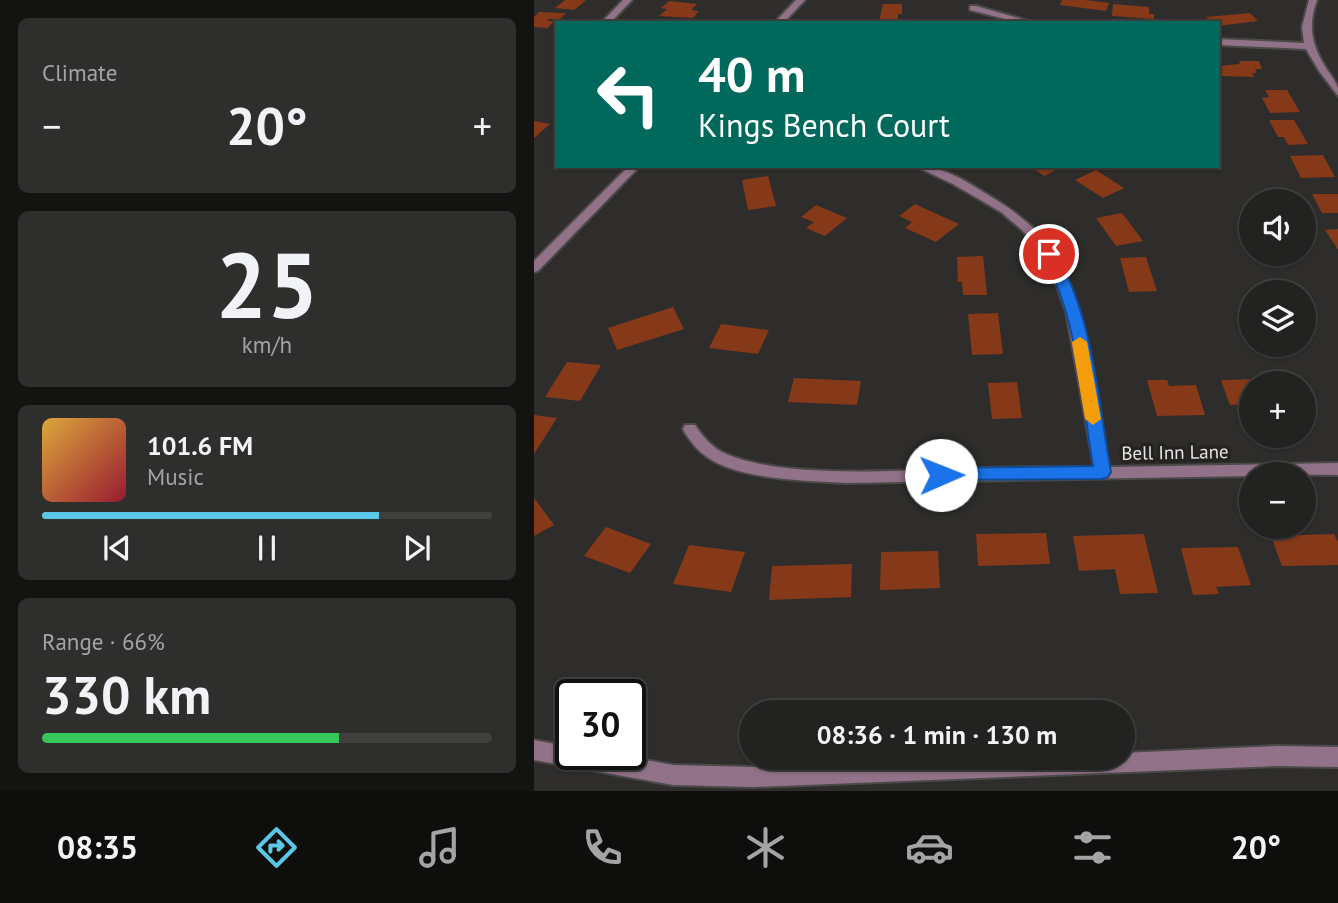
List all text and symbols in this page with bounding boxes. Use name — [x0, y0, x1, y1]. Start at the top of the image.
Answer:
text: 40 m — [698, 42, 805, 106]
icon: left — [583, 49, 674, 140]
text: Climate — [42, 58, 117, 87]
text: 20° — [226, 92, 308, 159]
text: − — [42, 101, 61, 150]
text: + — [473, 101, 492, 150]
text: Kings Bench Court — [698, 104, 950, 146]
map controls — [1239, 189, 1316, 539]
button: sound — [1239, 189, 1316, 266]
pin — [1019, 224, 1079, 284]
text: 25 — [215, 225, 319, 343]
icon: arrive — [1030, 235, 1068, 273]
button: layers — [1239, 280, 1316, 357]
text: km/h — [242, 330, 292, 359]
button: + — [1239, 371, 1316, 448]
text: 101.6 FM — [147, 429, 253, 462]
position arrow — [904, 438, 978, 512]
street label: Bell Inn Lane — [1121, 439, 1229, 465]
text: Music — [147, 462, 204, 491]
button: − — [1239, 462, 1316, 539]
icon: previous — [98, 529, 136, 567]
icon: pause — [248, 529, 286, 567]
icon: next — [398, 529, 436, 567]
text: Range · 66% — [42, 627, 165, 656]
text: 330 km — [42, 661, 211, 728]
speed limit sign: 30 — [555, 679, 646, 770]
text: 08:36 · 1 min · 130 m — [817, 718, 1057, 751]
icon: directions — [252, 823, 301, 872]
icon: music — [415, 823, 464, 872]
icon: phone — [578, 823, 627, 872]
icon: climate — [741, 823, 790, 872]
icon: car — [905, 823, 954, 872]
icon: filters — [1068, 823, 1117, 872]
text: 08:35 — [57, 826, 138, 868]
text: 20° — [1231, 826, 1281, 868]

